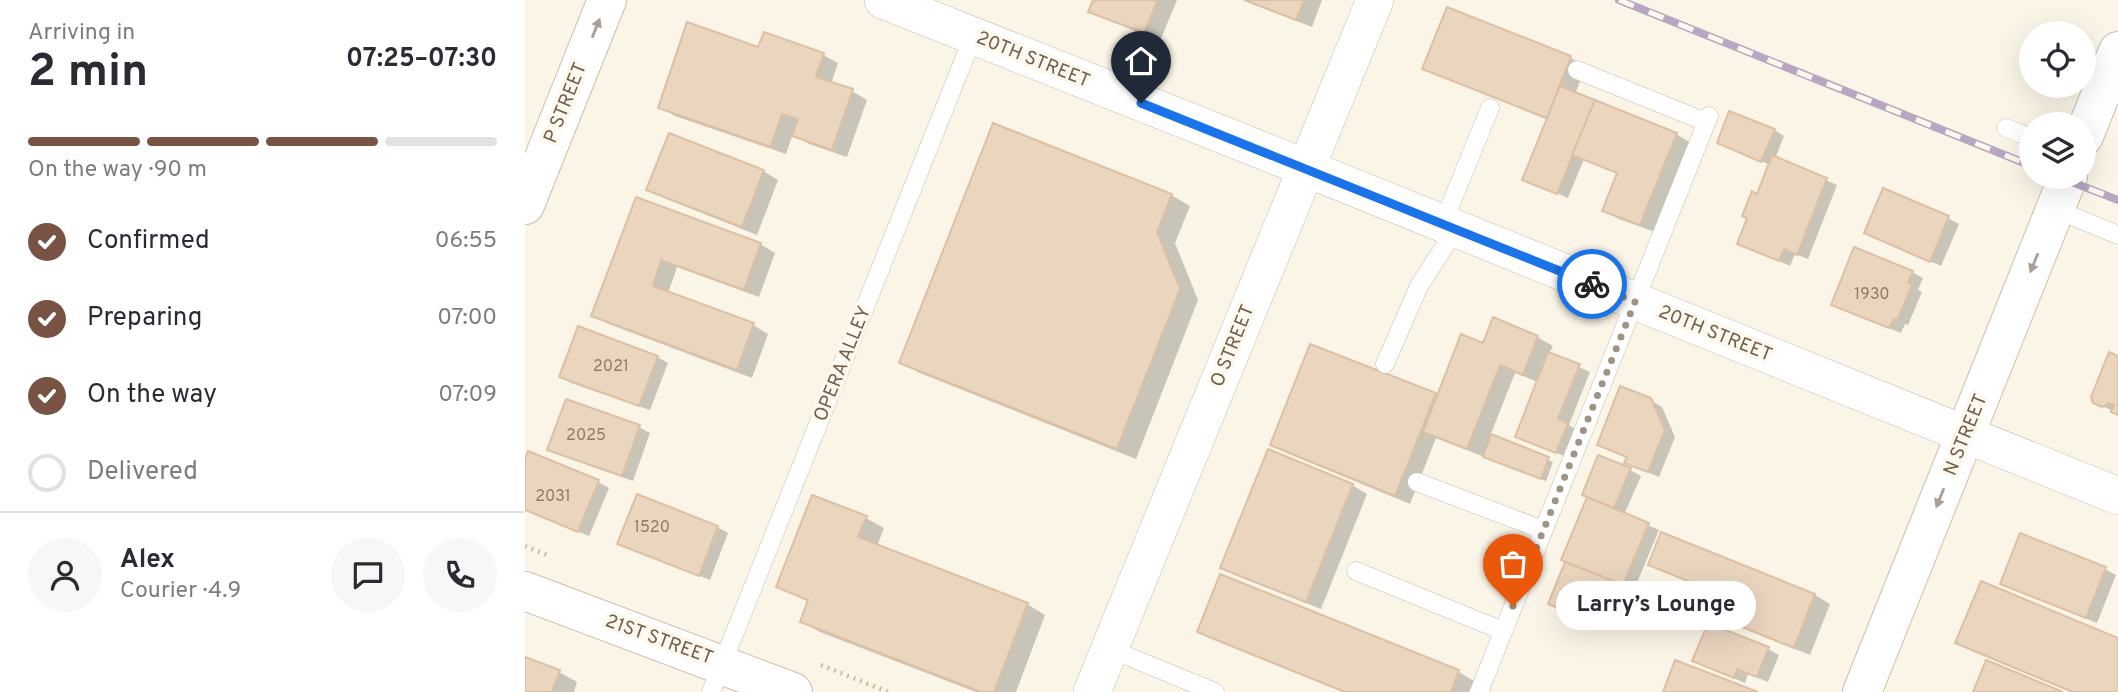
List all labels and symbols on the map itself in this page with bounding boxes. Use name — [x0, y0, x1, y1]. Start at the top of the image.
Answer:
one-way arrow — [590, 18, 601, 39]
street label: 20TH STREET — [973, 26, 1093, 94]
pin — [1111, 31, 1171, 103]
street label: P STREET — [539, 59, 593, 147]
courier — [1557, 249, 1627, 319]
one-way arrow — [2028, 253, 2040, 273]
house number: 1930 — [1854, 285, 1890, 305]
street label: 20TH STREET — [1655, 300, 1775, 368]
street label: O STREET — [1206, 301, 1260, 391]
street label: OPERA ALLEY — [809, 303, 877, 425]
house number: 2021 — [593, 357, 629, 377]
street label: N STREET — [1939, 391, 1993, 479]
house number: 2025 — [566, 426, 606, 446]
house number: 2031 — [535, 487, 571, 507]
one-way arrow — [1935, 488, 1946, 509]
house number: 1520 — [634, 518, 670, 538]
pin — [1483, 534, 1543, 606]
callout: Larry’s Lounge — [1555, 582, 1755, 630]
street label: 21ST STREET — [602, 609, 716, 671]

